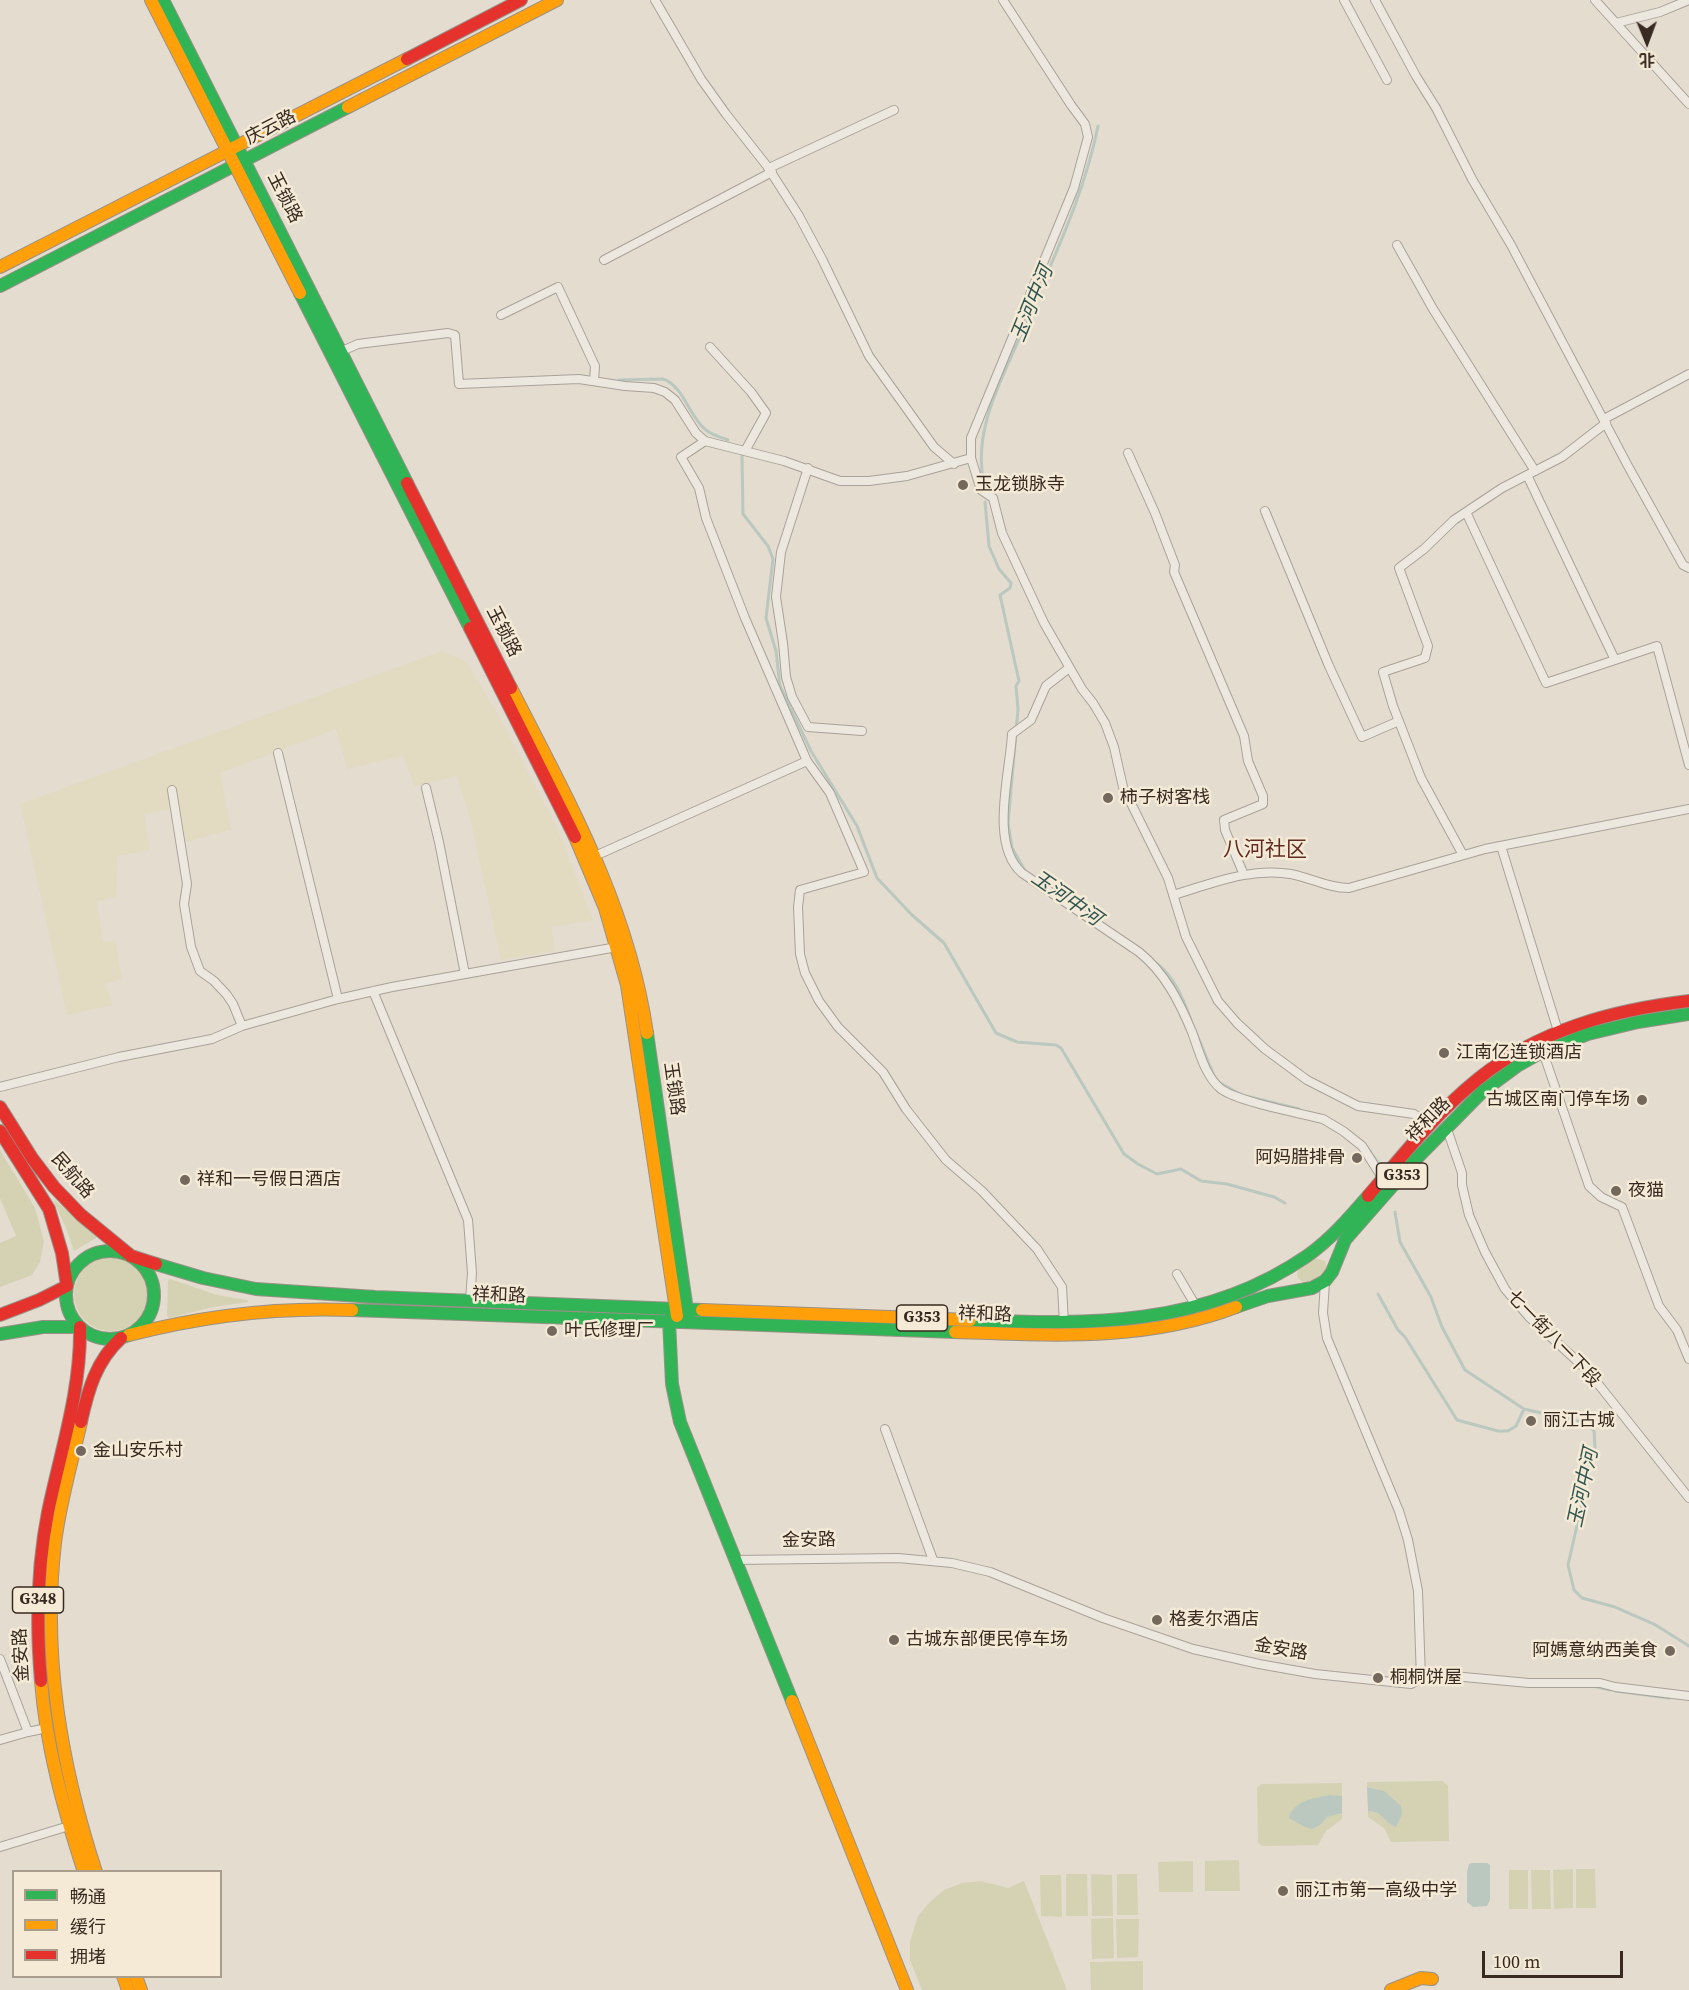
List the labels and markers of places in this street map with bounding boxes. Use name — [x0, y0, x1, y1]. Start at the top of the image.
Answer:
place label: 玉龙锁脉寺 — [975, 474, 1065, 496]
marker: 玉龙锁脉寺 — [956, 478, 970, 492]
place label: 柿子树客栈 — [1120, 787, 1210, 809]
marker: 柿子树客栈 — [1101, 791, 1115, 805]
place label: 江南亿连锁酒店 — [1456, 1042, 1582, 1064]
marker: 江南亿连锁酒店 — [1437, 1046, 1451, 1060]
place label: 古城区南门停车场 — [1486, 1089, 1630, 1111]
marker: 古城区南门停车场 — [1635, 1093, 1649, 1107]
place label: 阿妈腊排骨 — [1255, 1147, 1345, 1169]
marker: 阿妈腊排骨 — [1350, 1151, 1364, 1165]
place label: 祥和一号假日酒店 — [197, 1169, 341, 1191]
marker: 祥和一号假日酒店 — [178, 1173, 192, 1187]
place label: 夜猫 — [1628, 1180, 1664, 1202]
marker: 夜猫 — [1609, 1184, 1623, 1198]
place label: 叶氏修理厂 — [564, 1320, 654, 1342]
marker: 叶氏修理厂 — [545, 1324, 559, 1338]
place label: 丽江古城 — [1543, 1410, 1615, 1432]
marker: 丽江古城 — [1524, 1414, 1538, 1428]
place label: 金山安乐村 — [93, 1440, 183, 1462]
marker: 金山安乐村 — [74, 1444, 88, 1458]
place label: 格麦尔酒店 — [1169, 1609, 1259, 1631]
marker: 格麦尔酒店 — [1150, 1613, 1164, 1627]
place label: 古城东部便民停车场 — [906, 1629, 1068, 1651]
marker: 古城东部便民停车场 — [887, 1633, 901, 1647]
place label: 阿媽意纳西美食 — [1532, 1640, 1658, 1662]
marker: 阿媽意纳西美食 — [1663, 1644, 1677, 1658]
place label: 桐桐饼屋 — [1390, 1667, 1462, 1689]
marker: 桐桐饼屋 — [1371, 1671, 1385, 1685]
place label: 丽江市第一高级中学 — [1295, 1880, 1457, 1902]
marker: 丽江市第一高级中学 — [1276, 1884, 1290, 1898]

